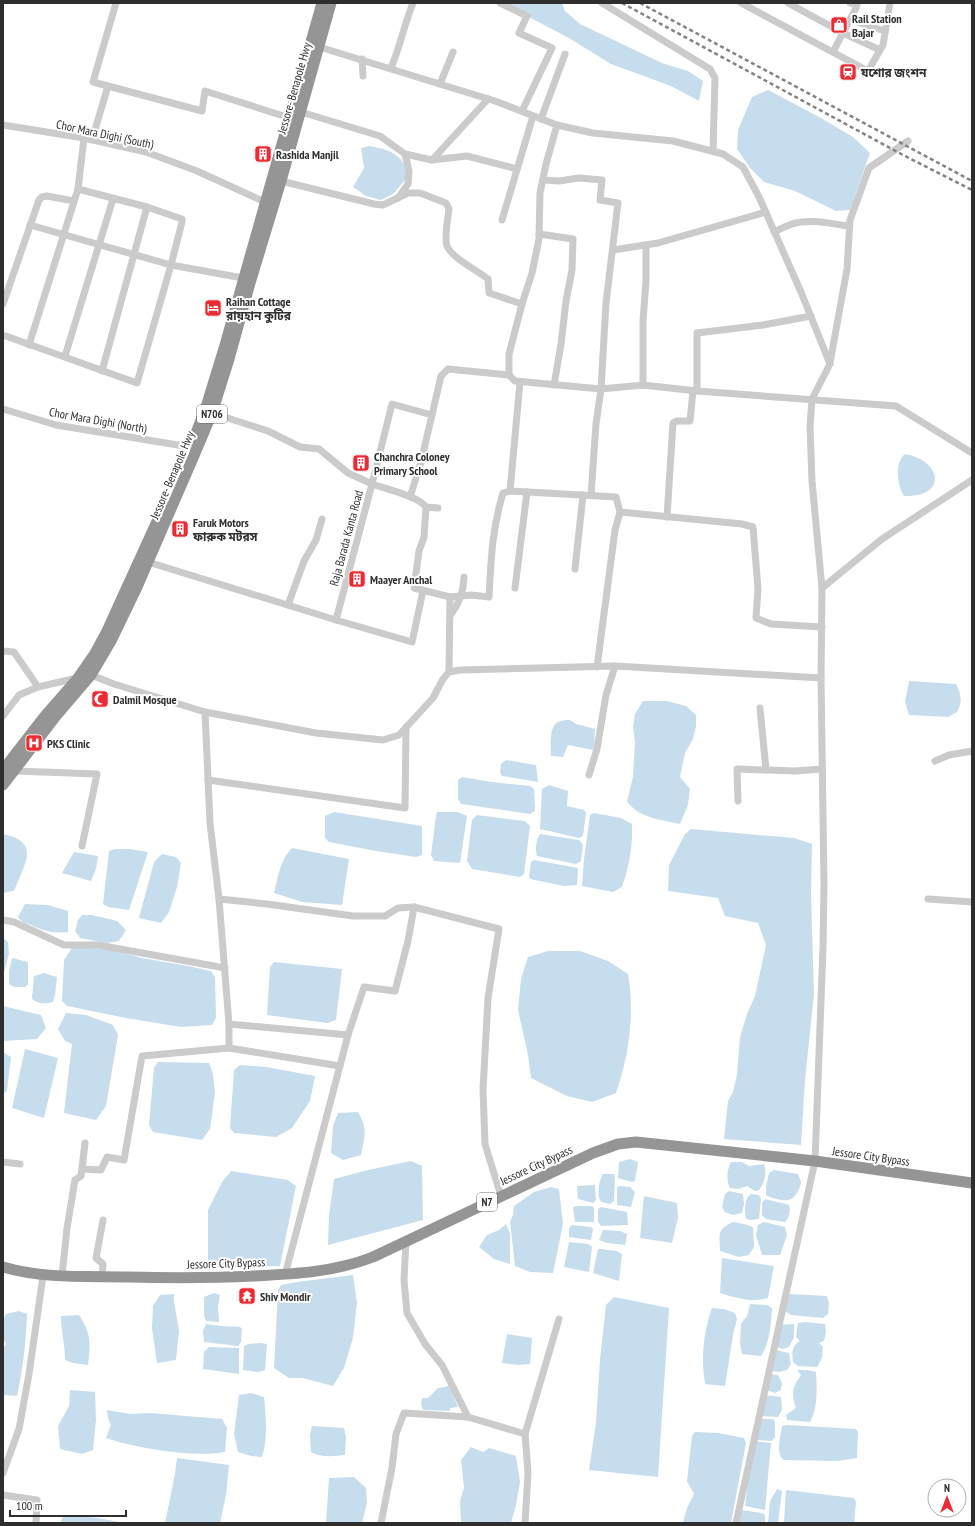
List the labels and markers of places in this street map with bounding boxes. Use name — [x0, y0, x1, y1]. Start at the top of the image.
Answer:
place label: Rail Station Bajar — [852, 11, 902, 40]
shop icon: Rail Station Bajar — [829, 15, 849, 35]
station icon: যশোর জংশন — [838, 62, 858, 82]
place label: যশোর জংশন — [860, 65, 927, 80]
building icon: Rashida Manjil — [253, 144, 273, 164]
place label: Rashida Manjil — [276, 147, 339, 162]
place label: Raihan Cottage রায়হান কুটির — [225, 294, 292, 324]
hotel icon: Raihan Cottage রায়হান কুটির — [203, 298, 223, 318]
place label: Chanchra Coloney Primary School — [374, 449, 450, 478]
building icon: Chanchra Coloney Primary School — [351, 453, 371, 473]
place label: Faruk Motors ফারুক মটরস — [192, 515, 258, 544]
building icon: Faruk Motors ফারুক মটরস — [170, 519, 190, 539]
building icon: Maayer Anchal — [347, 569, 367, 589]
place label: Maayer Anchal — [370, 572, 432, 587]
mosque icon: Dalmil Mosque — [90, 689, 110, 709]
place label: Dalmil Mosque — [113, 692, 177, 707]
hospital icon: PKS Clinic — [24, 733, 44, 753]
place label: PKS Clinic — [47, 736, 91, 751]
temple icon: Shiv Mondir — [237, 1286, 257, 1306]
place label: Shiv Mondir — [260, 1289, 311, 1304]

